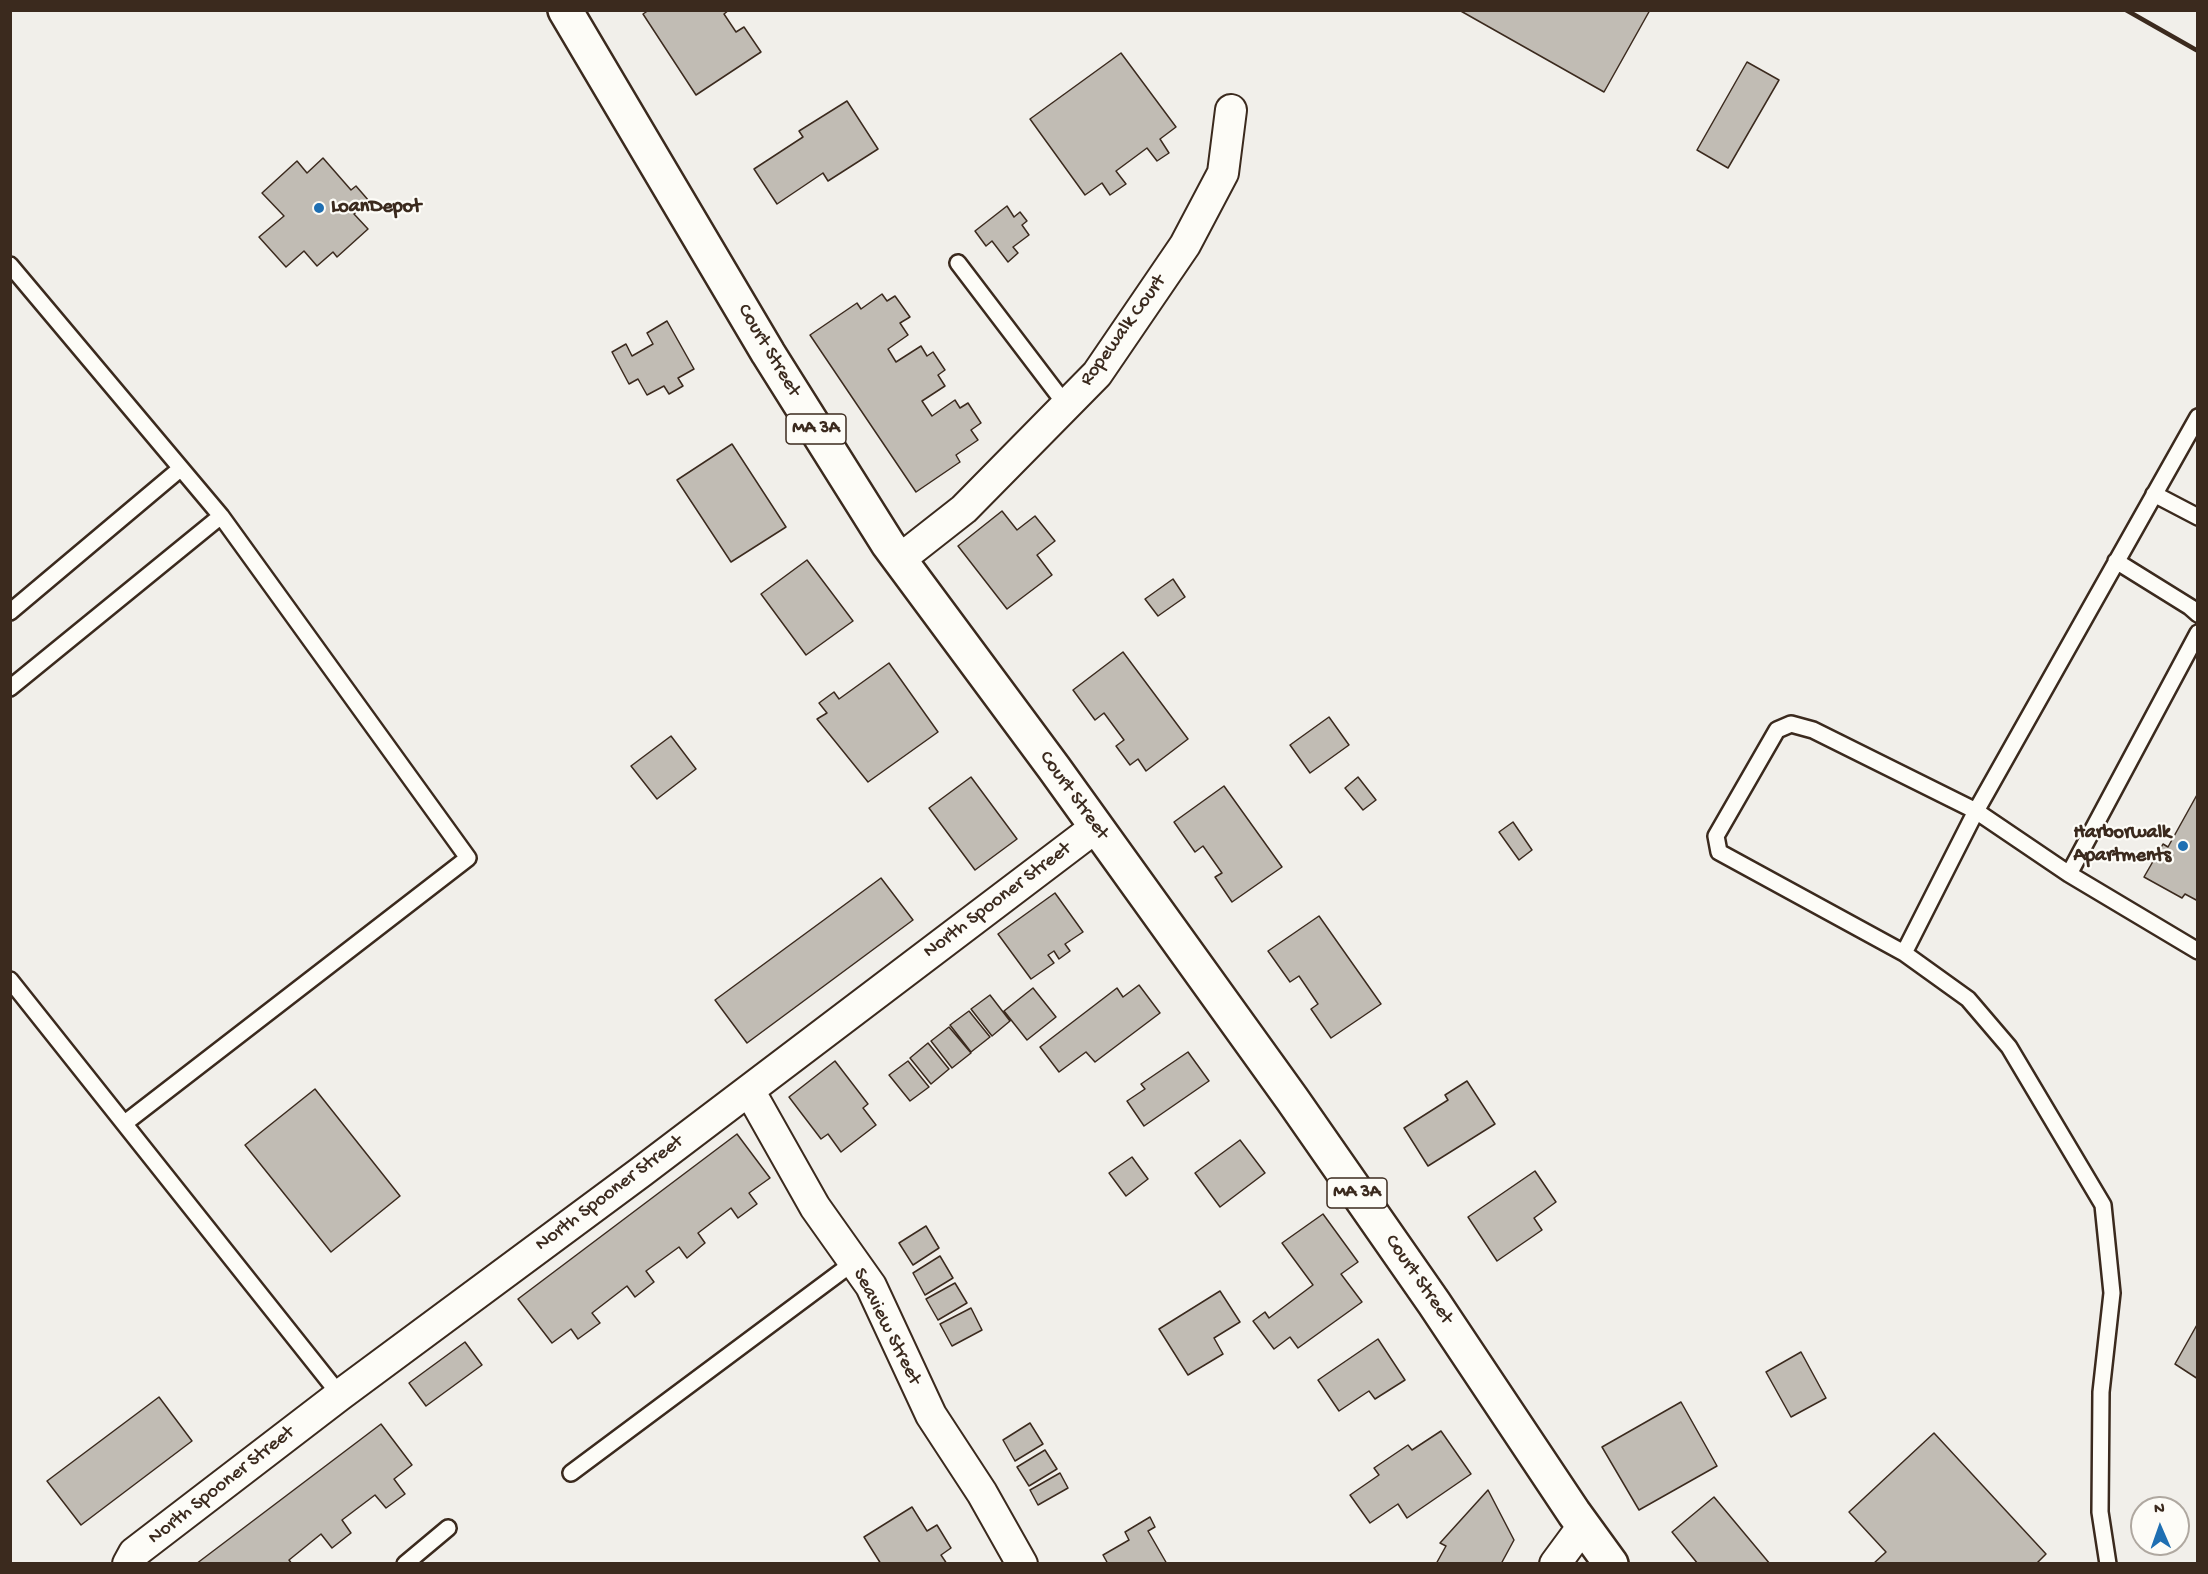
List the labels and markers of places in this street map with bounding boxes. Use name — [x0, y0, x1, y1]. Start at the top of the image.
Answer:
place label: LoanDepot — [331, 196, 421, 220]
marker: LoanDepot — [312, 201, 326, 215]
place label: Harborwalk Apartments — [2073, 822, 2171, 869]
marker: Harborwalk Apartments — [2176, 839, 2190, 853]

